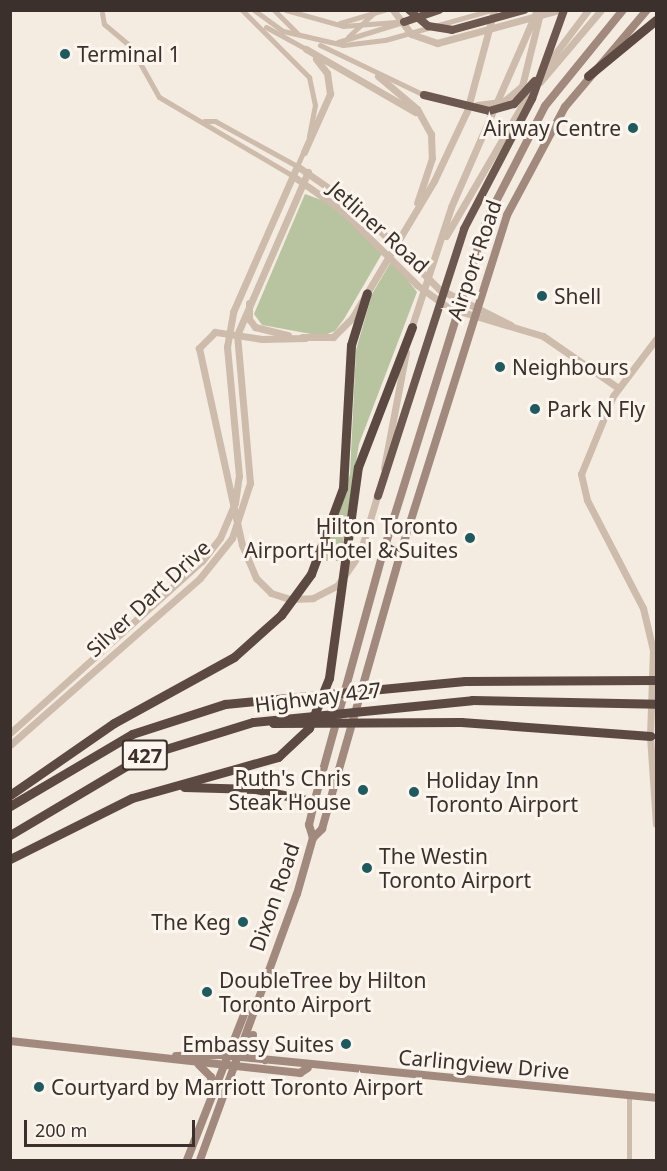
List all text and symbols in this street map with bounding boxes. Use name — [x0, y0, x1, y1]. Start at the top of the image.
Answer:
place label: Terminal 1 — [77, 41, 180, 67]
marker: Terminal 1 — [58, 47, 72, 61]
place label: Airway Centre — [483, 115, 621, 141]
marker: Airway Centre — [626, 121, 640, 135]
street label: Jetliner Road — [324, 176, 434, 278]
street label: Airport Road — [442, 197, 506, 323]
place label: Shell — [554, 283, 601, 309]
marker: Shell — [535, 289, 549, 303]
place label: Neighbours — [512, 354, 628, 380]
marker: Neighbours — [493, 360, 507, 374]
place label: Park N Fly — [547, 396, 645, 422]
marker: Park N Fly — [528, 402, 542, 416]
place label: Hilton Toronto Airport Hotel & Suites — [244, 513, 458, 563]
marker: Hilton Toronto Airport Hotel & Suites — [463, 531, 477, 545]
street label: Silver Dart Drive — [81, 534, 215, 662]
street label: Highway 427 — [253, 677, 383, 717]
road number: 427 — [121, 738, 169, 772]
place label: Ruth's Chris Steak House — [228, 765, 351, 815]
place label: Holiday Inn Toronto Airport — [426, 767, 578, 817]
marker: Ruth's Chris Steak House — [356, 783, 370, 797]
marker: Holiday Inn Toronto Airport — [407, 785, 421, 799]
street label: Dixon Road — [244, 839, 304, 955]
place label: The Westin Toronto Airport — [379, 843, 531, 893]
marker: The Westin Toronto Airport — [360, 861, 374, 875]
place label: The Keg — [151, 909, 231, 935]
marker: The Keg — [236, 915, 250, 929]
place label: DoubleTree by Hilton Toronto Airport — [219, 967, 427, 1017]
marker: DoubleTree by Hilton Toronto Airport — [200, 985, 214, 999]
place label: Embassy Suites — [182, 1031, 334, 1057]
marker: Embassy Suites — [339, 1037, 353, 1051]
street label: Carlingview Drive — [397, 1044, 571, 1084]
place label: Courtyard by Marriott Toronto Airport — [51, 1074, 423, 1100]
marker: Courtyard by Marriott Toronto Airport — [32, 1080, 46, 1094]
scale bar — [27, 1108, 198, 1146]
text: 200 m — [35, 1118, 87, 1142]

